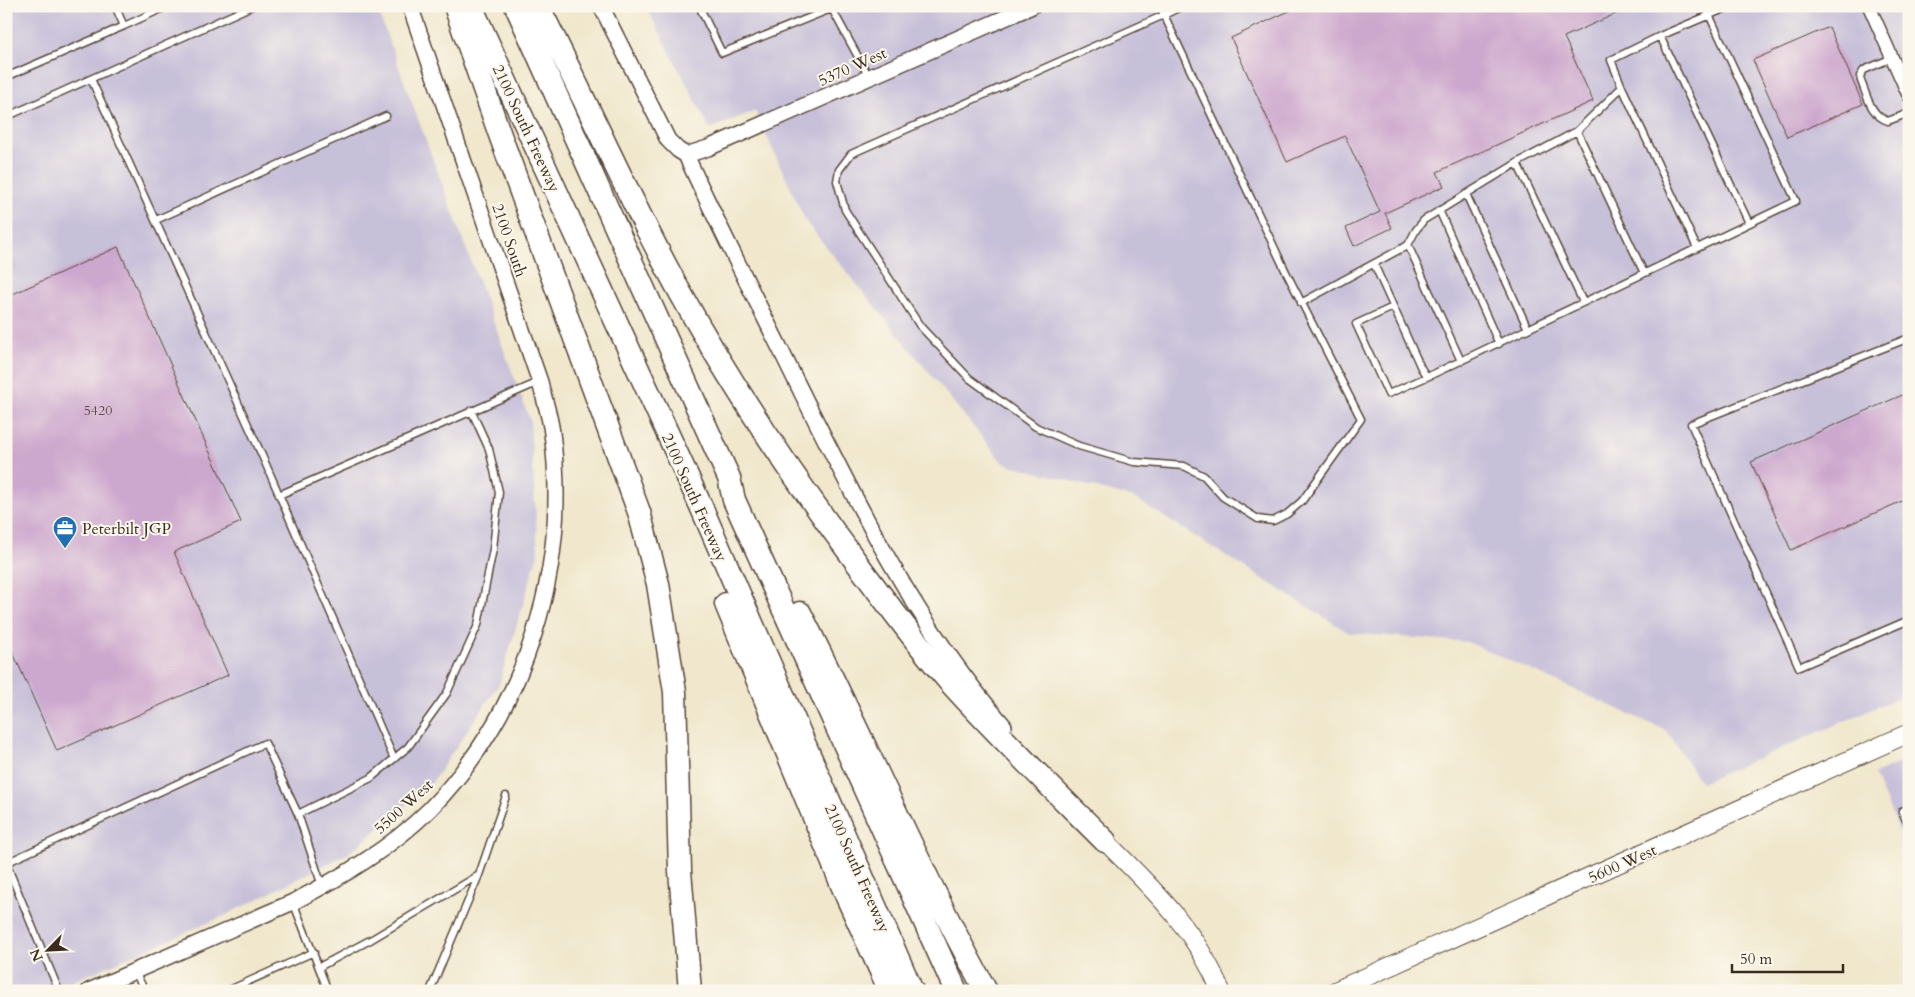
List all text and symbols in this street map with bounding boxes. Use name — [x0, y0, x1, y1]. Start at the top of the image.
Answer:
street label: 5370 West — [815, 42, 890, 92]
street label: 2100 South Freeway — [487, 61, 566, 196]
street label: 2100 South — [486, 201, 532, 280]
house number: 5420 — [84, 401, 112, 420]
street label: 2100 South Freeway — [656, 430, 732, 566]
office icon: Peterbilt JGP — [52, 515, 78, 549]
place label: Peterbilt JGP — [82, 518, 171, 540]
street label: 5500 West — [369, 774, 438, 839]
street label: 2100 South Freeway — [819, 801, 895, 937]
street label: 5600 West — [1585, 839, 1660, 889]
north arrow — [22, 924, 72, 974]
scale bar — [1732, 942, 1844, 974]
text: N — [25, 946, 48, 965]
text: 50 m — [1740, 949, 1772, 969]

